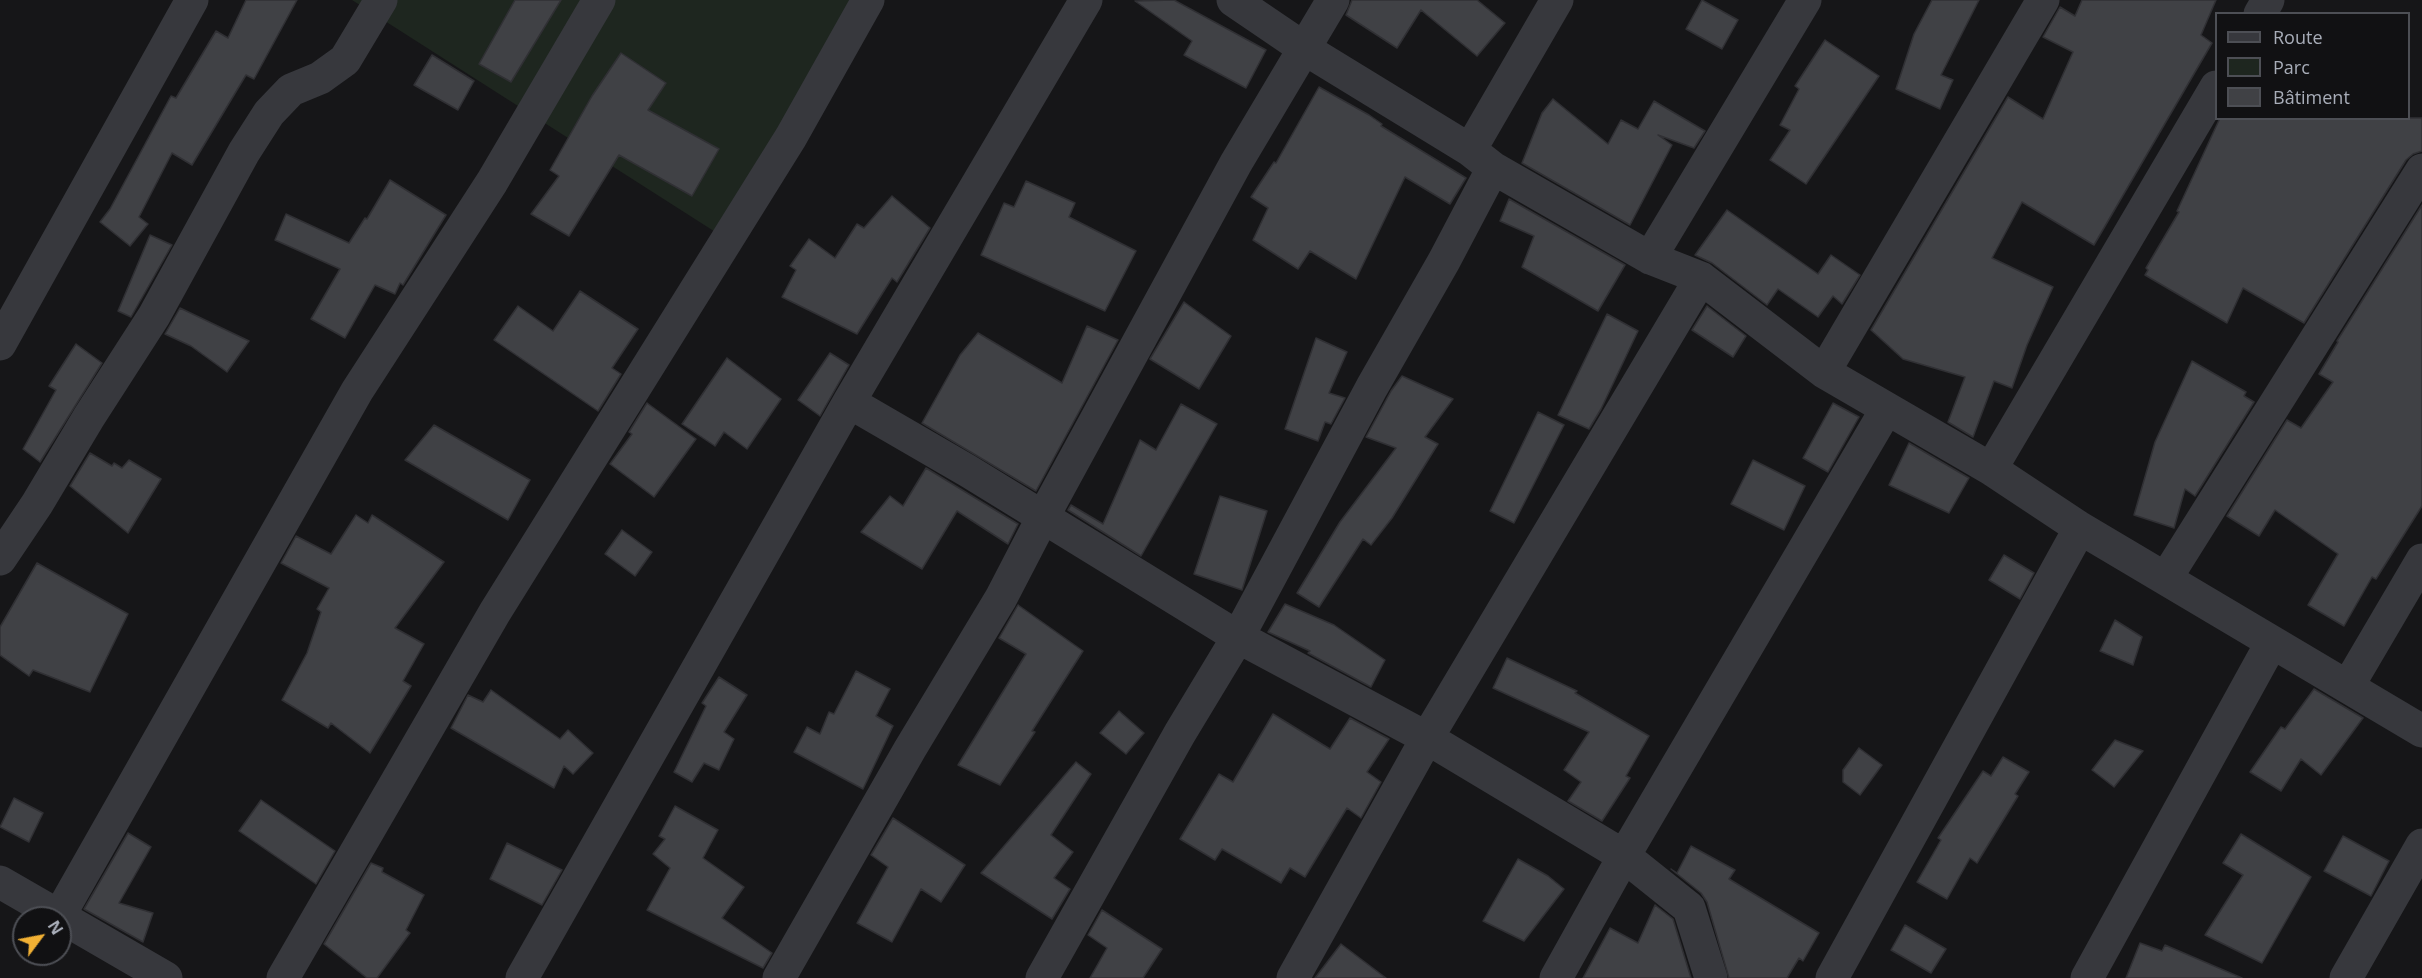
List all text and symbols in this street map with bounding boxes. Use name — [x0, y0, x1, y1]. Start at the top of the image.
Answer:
legend — [2215, 12, 2410, 120]
text: Route — [2273, 25, 2323, 49]
text: Parc — [2273, 55, 2310, 79]
text: Bâtiment — [2273, 85, 2350, 109]
north arrow — [12, 906, 72, 966]
text: N — [43, 916, 68, 939]

